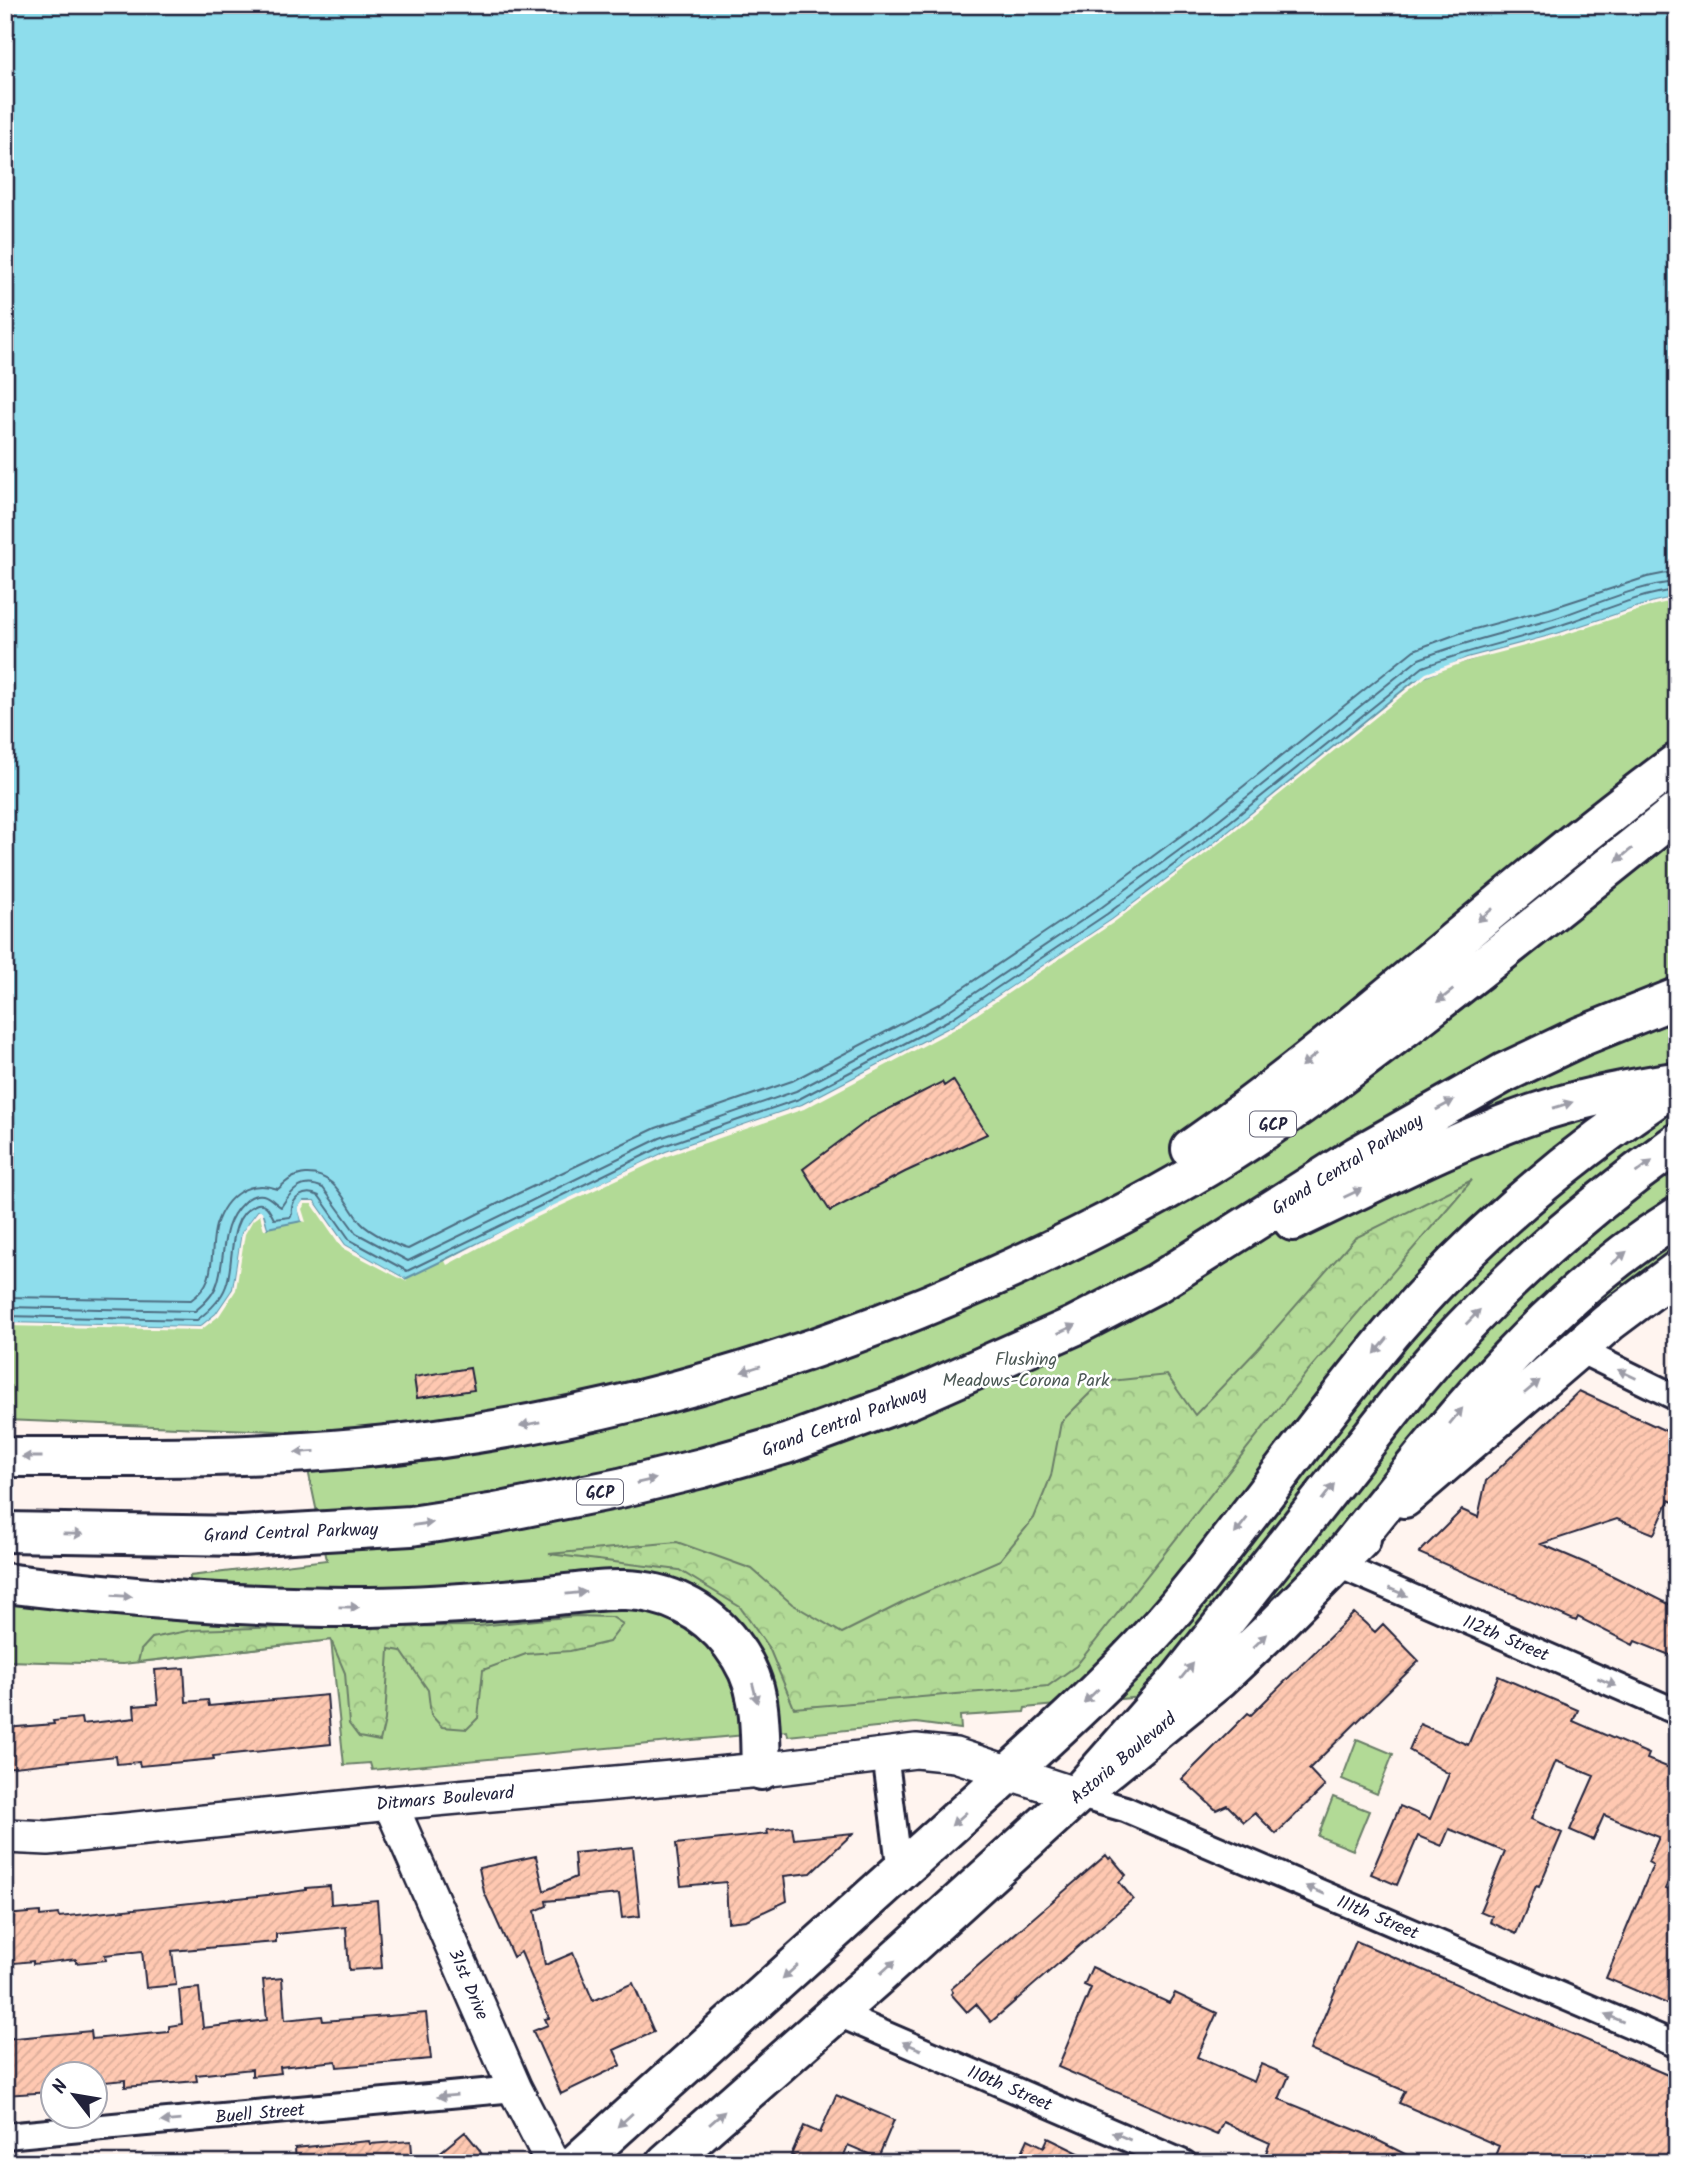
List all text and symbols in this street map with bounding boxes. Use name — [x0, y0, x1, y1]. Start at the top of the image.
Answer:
one-way arrow — [1615, 847, 1633, 862]
one-way arrow — [1476, 907, 1493, 922]
one-way arrow — [1437, 988, 1455, 1003]
one-way arrow — [1301, 1052, 1319, 1067]
one-way arrow — [1435, 1099, 1454, 1111]
one-way arrow — [1552, 1100, 1573, 1110]
street label: Grand Central Parkway — [1266, 1107, 1430, 1224]
road number: GCP — [1250, 1112, 1296, 1136]
one-way arrow — [1635, 1161, 1653, 1175]
one-way arrow — [1343, 1187, 1363, 1199]
one-way arrow — [1611, 1251, 1628, 1266]
one-way arrow — [1464, 1309, 1480, 1326]
one-way arrow — [1057, 1323, 1077, 1335]
one-way arrow — [1373, 1337, 1388, 1355]
park label: Flushing Meadows-Corona Park — [943, 1346, 1110, 1396]
one-way arrow — [740, 1364, 761, 1375]
one-way arrow — [1617, 1368, 1637, 1379]
street label: Grand Central Parkway — [758, 1379, 932, 1466]
one-way arrow — [1523, 1379, 1541, 1395]
one-way arrow — [1448, 1407, 1463, 1424]
one-way arrow — [519, 1419, 541, 1430]
one-way arrow — [294, 1447, 316, 1458]
one-way arrow — [21, 1451, 43, 1463]
one-way arrow — [635, 1476, 657, 1487]
road number: GCP — [577, 1480, 623, 1504]
one-way arrow — [1320, 1484, 1335, 1501]
street label: Grand Central Parkway — [203, 1516, 379, 1551]
one-way arrow — [1233, 1516, 1248, 1534]
one-way arrow — [412, 1518, 434, 1529]
one-way arrow — [63, 1529, 85, 1540]
one-way arrow — [1388, 1586, 1408, 1598]
one-way arrow — [565, 1587, 587, 1598]
one-way arrow — [111, 1591, 133, 1602]
one-way arrow — [338, 1601, 360, 1612]
street label: 112th Street — [1458, 1608, 1554, 1671]
one-way arrow — [1252, 1633, 1268, 1649]
one-way arrow — [1179, 1662, 1194, 1680]
one-way arrow — [1597, 1676, 1617, 1688]
one-way arrow — [750, 1682, 761, 1704]
one-way arrow — [1083, 1688, 1100, 1704]
street label: Astoria Boulevard — [1064, 1705, 1184, 1812]
street label: Ditmars Boulevard — [375, 1779, 516, 1820]
one-way arrow — [950, 1811, 968, 1827]
one-way arrow — [1304, 1884, 1325, 1895]
street label: 111th Street — [1332, 1888, 1424, 1949]
street label: 31st Drive — [440, 1944, 496, 2025]
one-way arrow — [879, 1960, 896, 1976]
one-way arrow — [782, 1963, 799, 1979]
one-way arrow — [1604, 2012, 1624, 2024]
one-way arrow — [902, 2040, 922, 2052]
street label: 110th Street — [962, 2058, 1057, 2121]
north arrow — [38, 2060, 108, 2130]
text: N — [45, 2074, 77, 2100]
one-way arrow — [435, 2091, 457, 2102]
street label: Buell Street — [214, 2096, 307, 2133]
one-way arrow — [708, 2110, 726, 2126]
one-way arrow — [616, 2112, 634, 2128]
one-way arrow — [160, 2116, 182, 2127]
one-way arrow — [1111, 2130, 1131, 2142]

